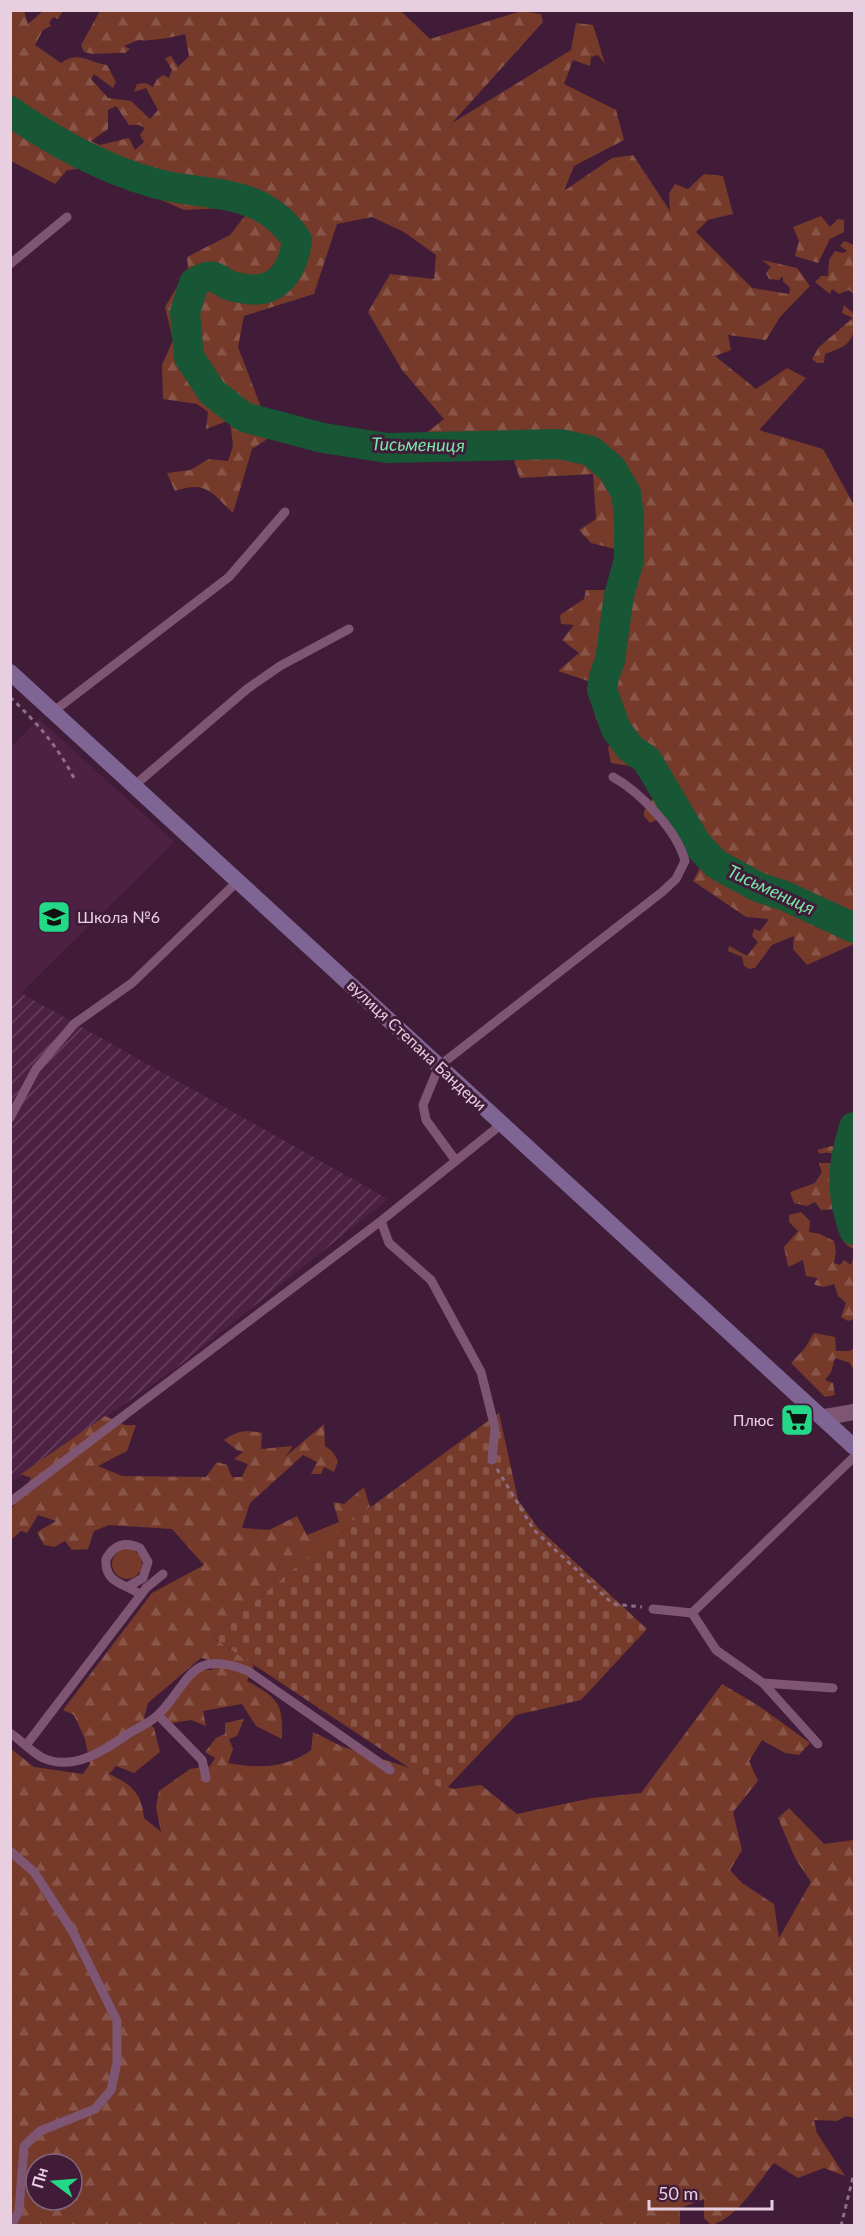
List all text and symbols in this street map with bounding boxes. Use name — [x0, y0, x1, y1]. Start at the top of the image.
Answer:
water label: Тисьмениця — [371, 432, 465, 456]
water label: Тисьмениця — [724, 859, 818, 919]
school or university icon: Школа №6 — [36, 899, 72, 935]
place label: Школа №6 — [77, 907, 160, 926]
street label: вулиця Степана Бандери — [344, 975, 491, 1114]
supermarket icon: Плюс — [779, 1402, 815, 1438]
place label: Плюс — [733, 1410, 774, 1429]
north arrow — [24, 2152, 84, 2212]
text: Пн — [27, 2165, 51, 2190]
scale bar — [649, 2173, 772, 2211]
text: 50 m — [658, 2182, 698, 2204]

